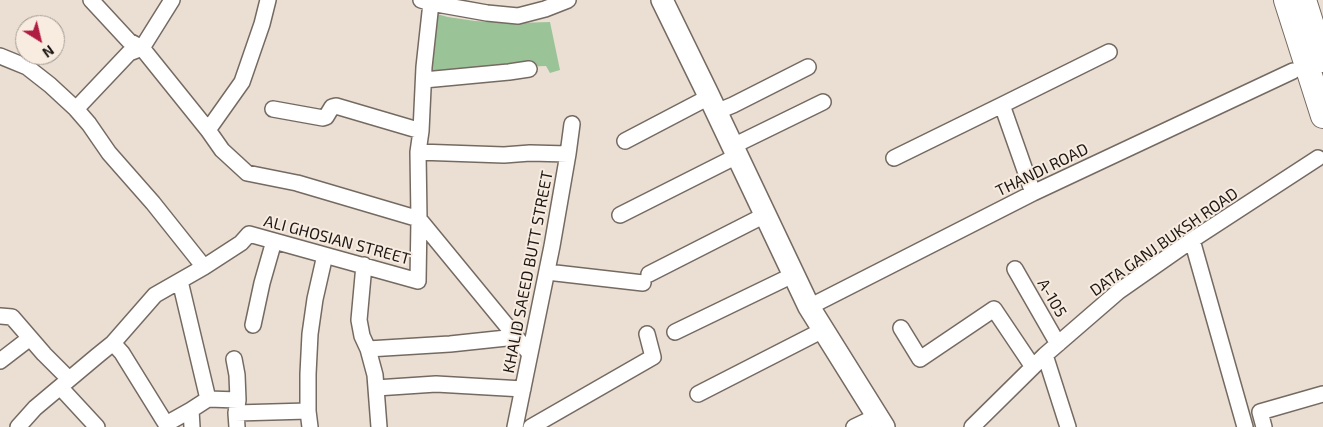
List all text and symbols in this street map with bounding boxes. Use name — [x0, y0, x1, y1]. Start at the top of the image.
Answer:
north arrow — [15, 15, 65, 65]
text: N — [39, 42, 58, 62]
street label: THANDI ROAD — [993, 139, 1091, 201]
street label: KHALID SAEED BUTT STREET — [499, 169, 557, 375]
street label: DATA GANJ BUKSH ROAD — [1086, 184, 1242, 300]
street label: ALI GHOSIAN STREET — [262, 211, 412, 269]
street label: A-105 — [1033, 275, 1071, 321]

